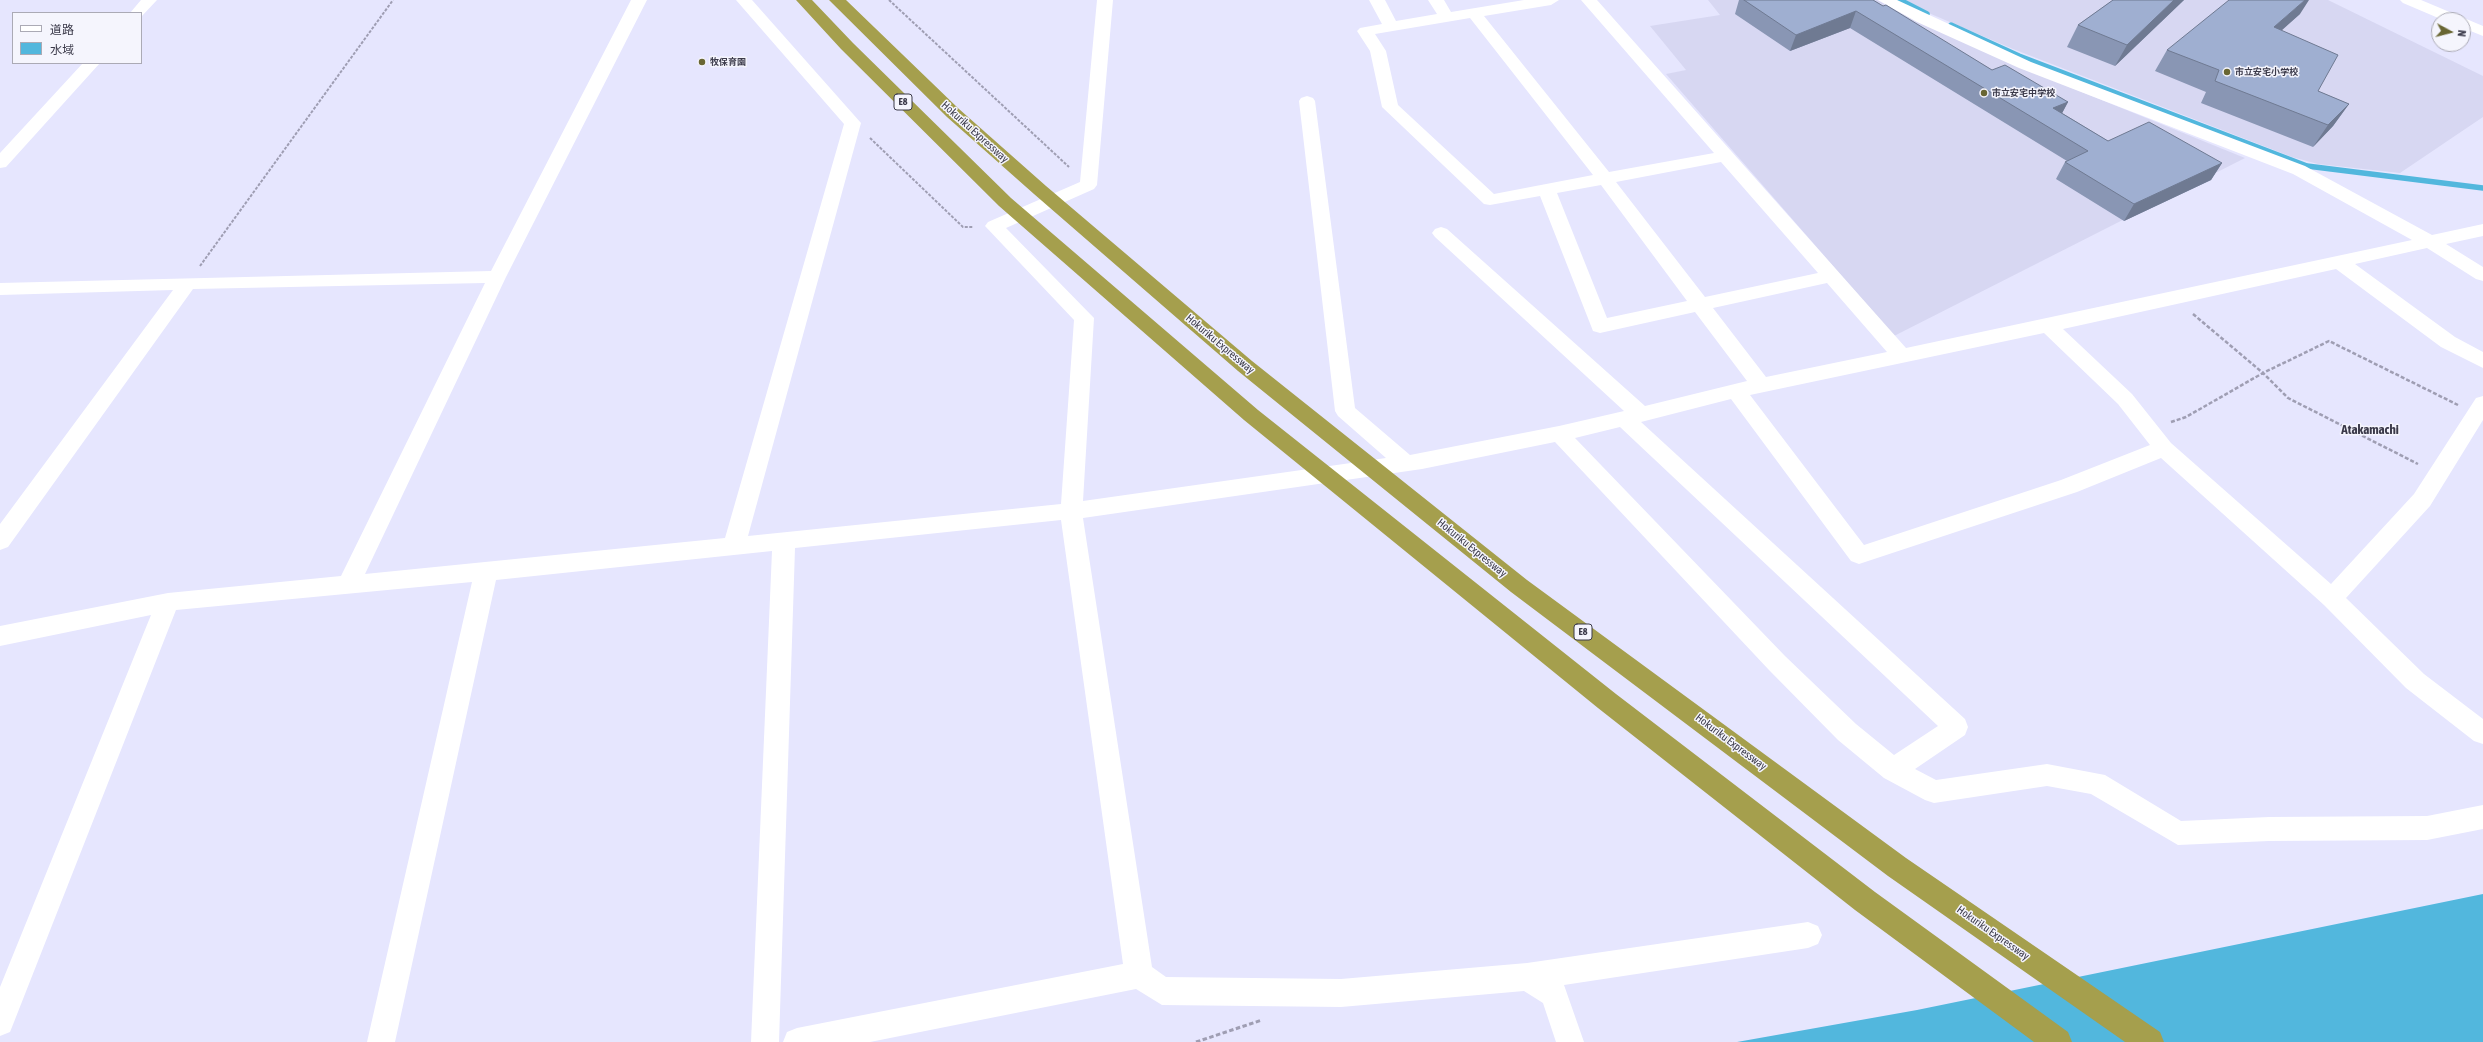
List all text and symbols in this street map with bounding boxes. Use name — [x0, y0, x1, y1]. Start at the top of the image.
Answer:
legend — [12, 12, 142, 64]
north arrow — [2431, 12, 2471, 52]
text: 道路 — [50, 23, 74, 37]
text: N — [2456, 29, 2468, 37]
text: 水域 — [50, 43, 74, 57]
marker: 牧保育園 — [697, 57, 707, 67]
place label: 牧保育園 — [710, 57, 746, 67]
marker: 市立安宅小学校 — [2222, 67, 2232, 77]
place label: 市立安宅小学校 — [2235, 67, 2298, 77]
marker: 市立安宅中学校 — [1979, 88, 1989, 98]
place label: 市立安宅中学校 — [1992, 88, 2055, 98]
road number: E8 — [894, 94, 912, 110]
street label: Hokuriku Expressway — [939, 98, 1011, 166]
street label: Hokuriku Expressway — [1183, 311, 1257, 377]
district label: Atakamachi — [2341, 422, 2399, 438]
street label: Hokuriku Expressway — [1435, 516, 1509, 580]
road number: E8 — [1574, 624, 1592, 640]
street label: Hokuriku Expressway — [1693, 711, 1769, 773]
street label: Hokuriku Expressway — [1954, 903, 2032, 963]

